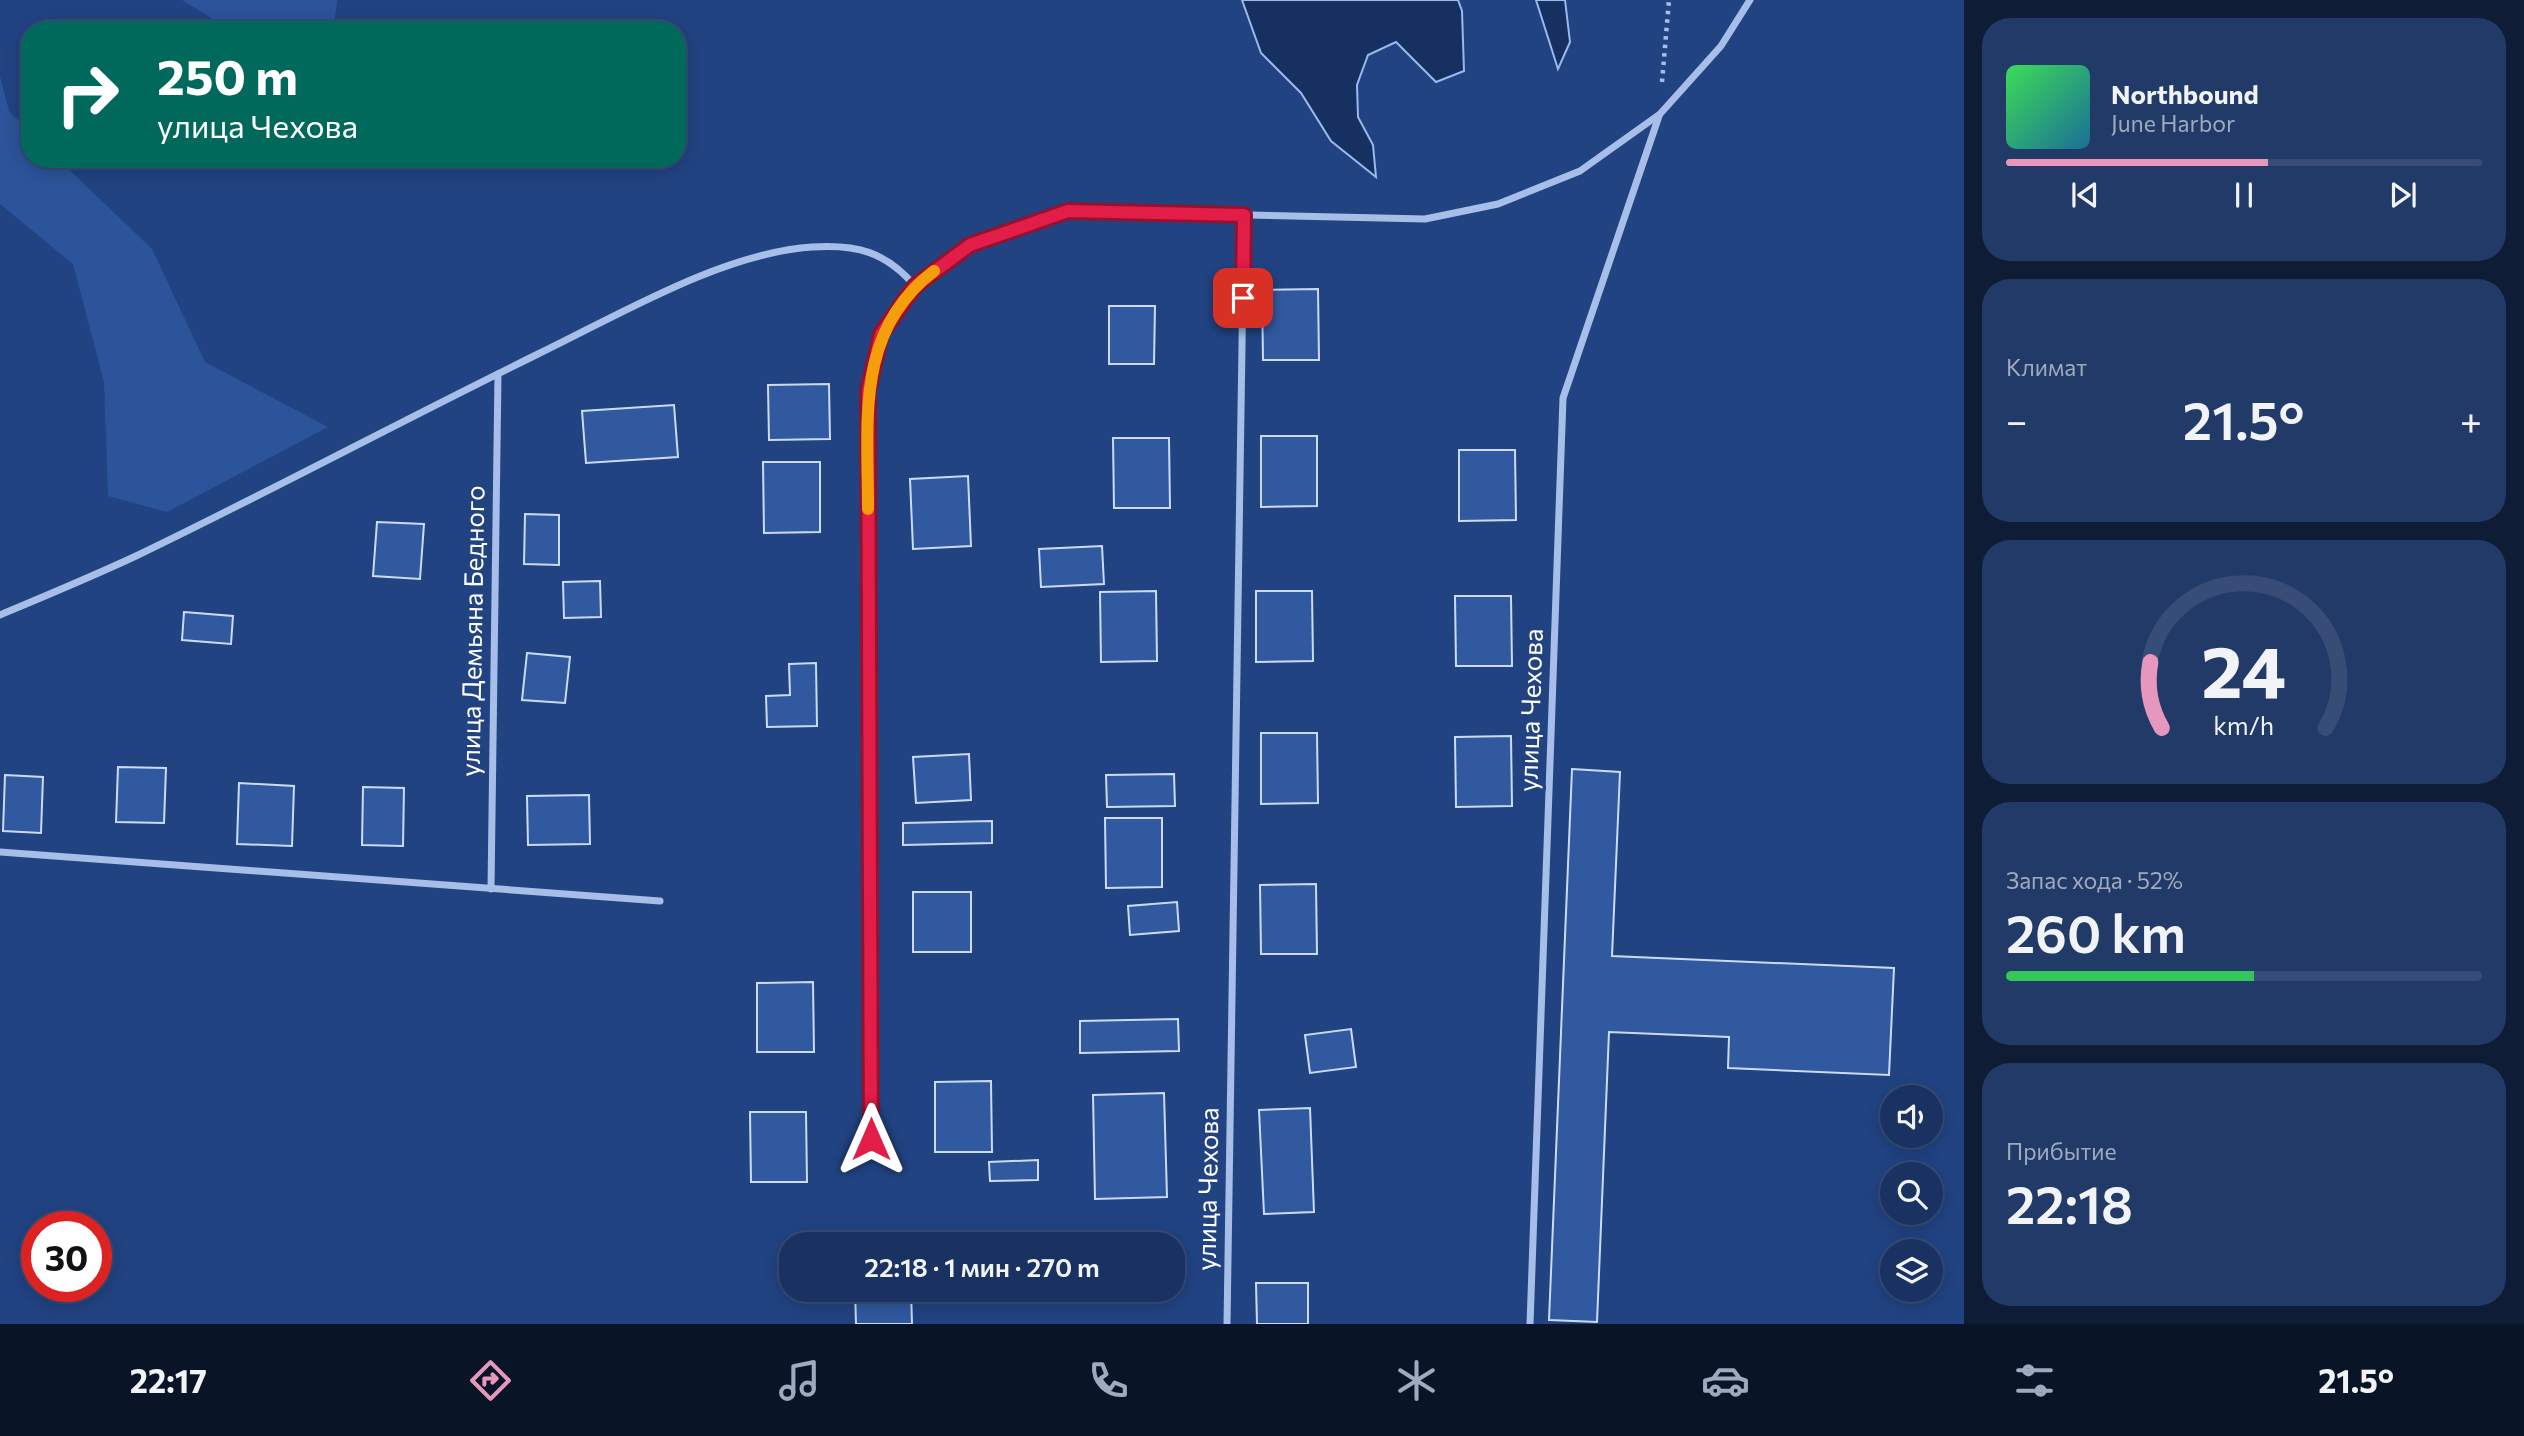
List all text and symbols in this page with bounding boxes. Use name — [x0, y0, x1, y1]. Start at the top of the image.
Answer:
text: 250 m — [157, 45, 298, 105]
icon: right — [42, 49, 133, 140]
text: Northbound — [2111, 78, 2259, 109]
text: улица Чехова — [157, 105, 358, 145]
text: June Harbor — [2111, 109, 2235, 137]
icon: previous — [2066, 176, 2104, 214]
icon: pause — [2225, 176, 2263, 214]
icon: next — [2384, 176, 2422, 214]
pin — [1213, 268, 1273, 328]
icon: arrive — [1224, 279, 1262, 317]
text: Климат — [2006, 353, 2087, 381]
text: 21.5° — [2183, 387, 2304, 451]
text: − — [2006, 396, 2028, 443]
text: + — [2460, 396, 2482, 443]
street label: улица Демьяна Бедного — [453, 485, 490, 777]
text: 24 — [2201, 624, 2287, 713]
street label: улица Чехова — [1511, 628, 1548, 792]
text: km/h — [2214, 710, 2274, 740]
text: Запас хода · 52% — [2006, 866, 2183, 894]
text: 260 km — [2006, 900, 2186, 964]
map controls — [1880, 1085, 1943, 1302]
button: sound — [1880, 1085, 1943, 1148]
position arrow — [834, 1102, 908, 1176]
street label: улица Чехова — [1190, 1107, 1223, 1271]
text: Прибытие — [2006, 1137, 2117, 1165]
button: search — [1880, 1162, 1943, 1225]
text: 22:18 — [2006, 1171, 2133, 1235]
speed limit sign: 30 — [21, 1211, 112, 1302]
button: layers — [1880, 1239, 1943, 1302]
text: 22:18 · 1 мин · 270 m — [864, 1251, 1100, 1282]
icon: directions — [466, 1356, 515, 1405]
icon: music — [775, 1356, 824, 1405]
icon: phone — [1084, 1356, 1133, 1405]
icon: climate — [1392, 1356, 1441, 1405]
icon: car — [1701, 1356, 1750, 1405]
icon: filters — [2010, 1356, 2059, 1405]
text: 22:17 — [130, 1360, 207, 1400]
text: 21.5° — [2318, 1360, 2394, 1400]

